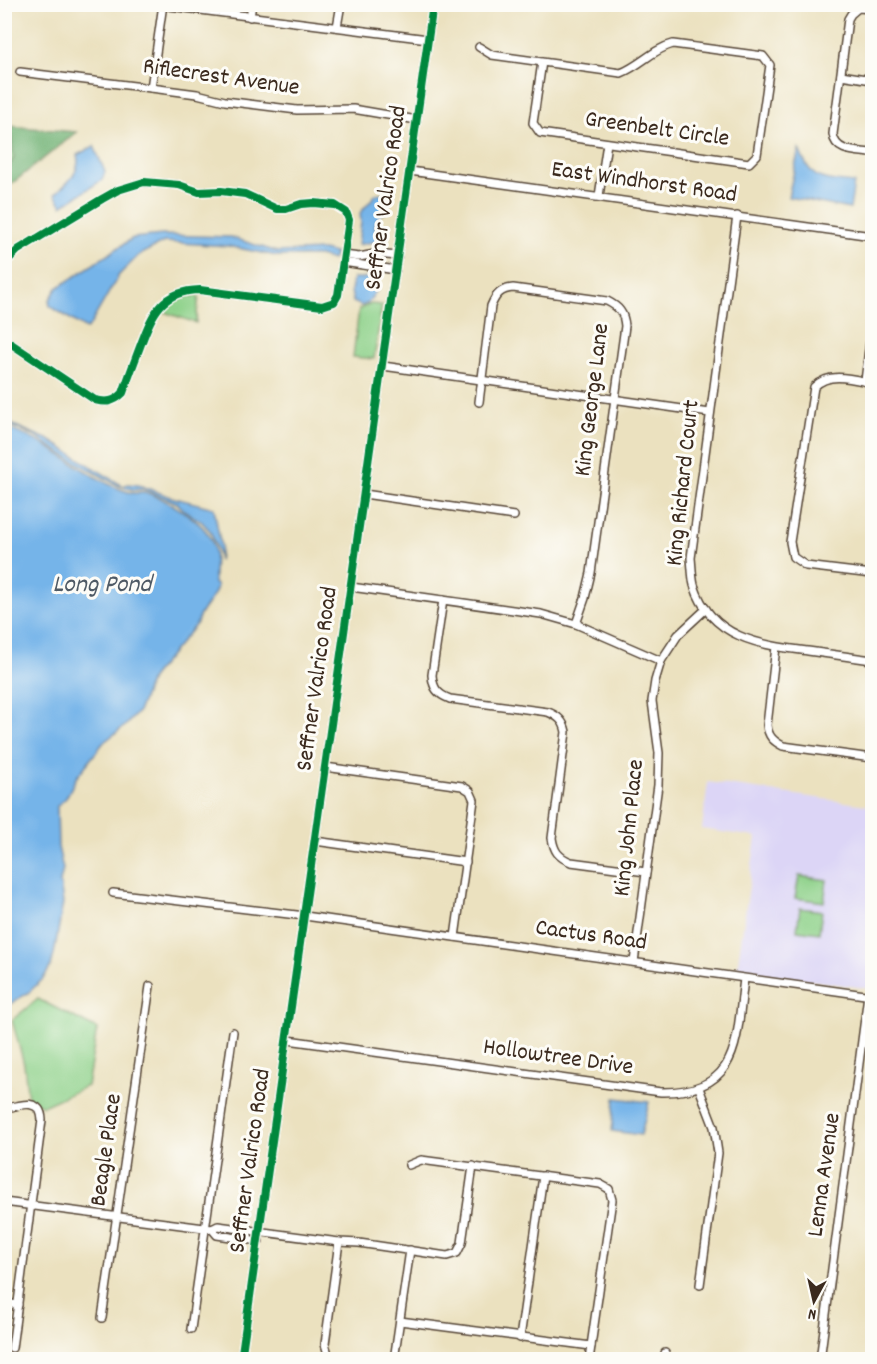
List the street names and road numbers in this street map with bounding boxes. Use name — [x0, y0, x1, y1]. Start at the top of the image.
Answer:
street label: Riflecrest Avenue — [140, 50, 302, 106]
street label: Greenbelt Circle — [583, 103, 731, 157]
street label: Seffner Valrico Road — [357, 104, 417, 292]
street label: East Windhorst Road — [549, 153, 739, 213]
street label: King George Lane — [567, 321, 619, 479]
street label: King Richard Court — [658, 398, 710, 568]
street label: Seffner Valrico Road — [288, 585, 348, 773]
street label: King John Place — [606, 758, 654, 898]
street label: Cactus Road — [533, 911, 649, 961]
street label: Hollowtree Drive — [481, 1031, 635, 1085]
street label: Seffner Valrico Road — [221, 1067, 281, 1255]
street label: Beagle Place — [82, 1091, 132, 1209]
street label: Lenna Avenue — [799, 1111, 851, 1239]

